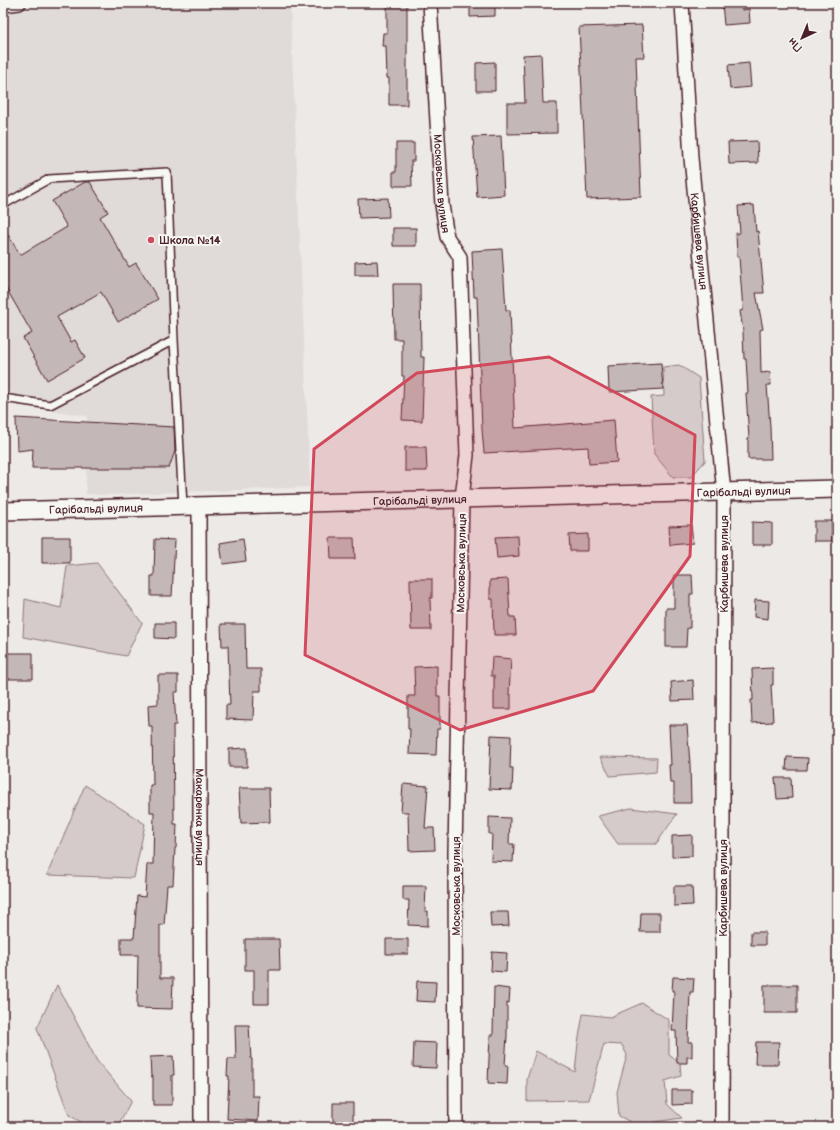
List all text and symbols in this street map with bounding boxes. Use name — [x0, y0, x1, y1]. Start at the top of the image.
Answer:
north arrow — [782, 18, 822, 58]
text: Пн — [786, 35, 805, 55]
street label: Московська вулиця — [431, 134, 452, 234]
street label: Карбишева вулиця — [687, 192, 710, 291]
place label: Школа №14 — [159, 234, 221, 247]
marker: Школа №14 — [146, 235, 156, 245]
street label: Гарібальді вулиця — [697, 484, 791, 500]
street label: Гарібальді вулиця — [373, 493, 467, 508]
street label: Гарібальді вулиця — [49, 501, 143, 517]
street label: Московська вулиця — [454, 513, 469, 613]
street label: Карбишева вулиця — [718, 515, 731, 613]
street label: Макаренка вулиця — [193, 768, 206, 866]
street label: Московська вулиця — [450, 836, 463, 936]
street label: Карбишева вулиця — [717, 839, 730, 937]

